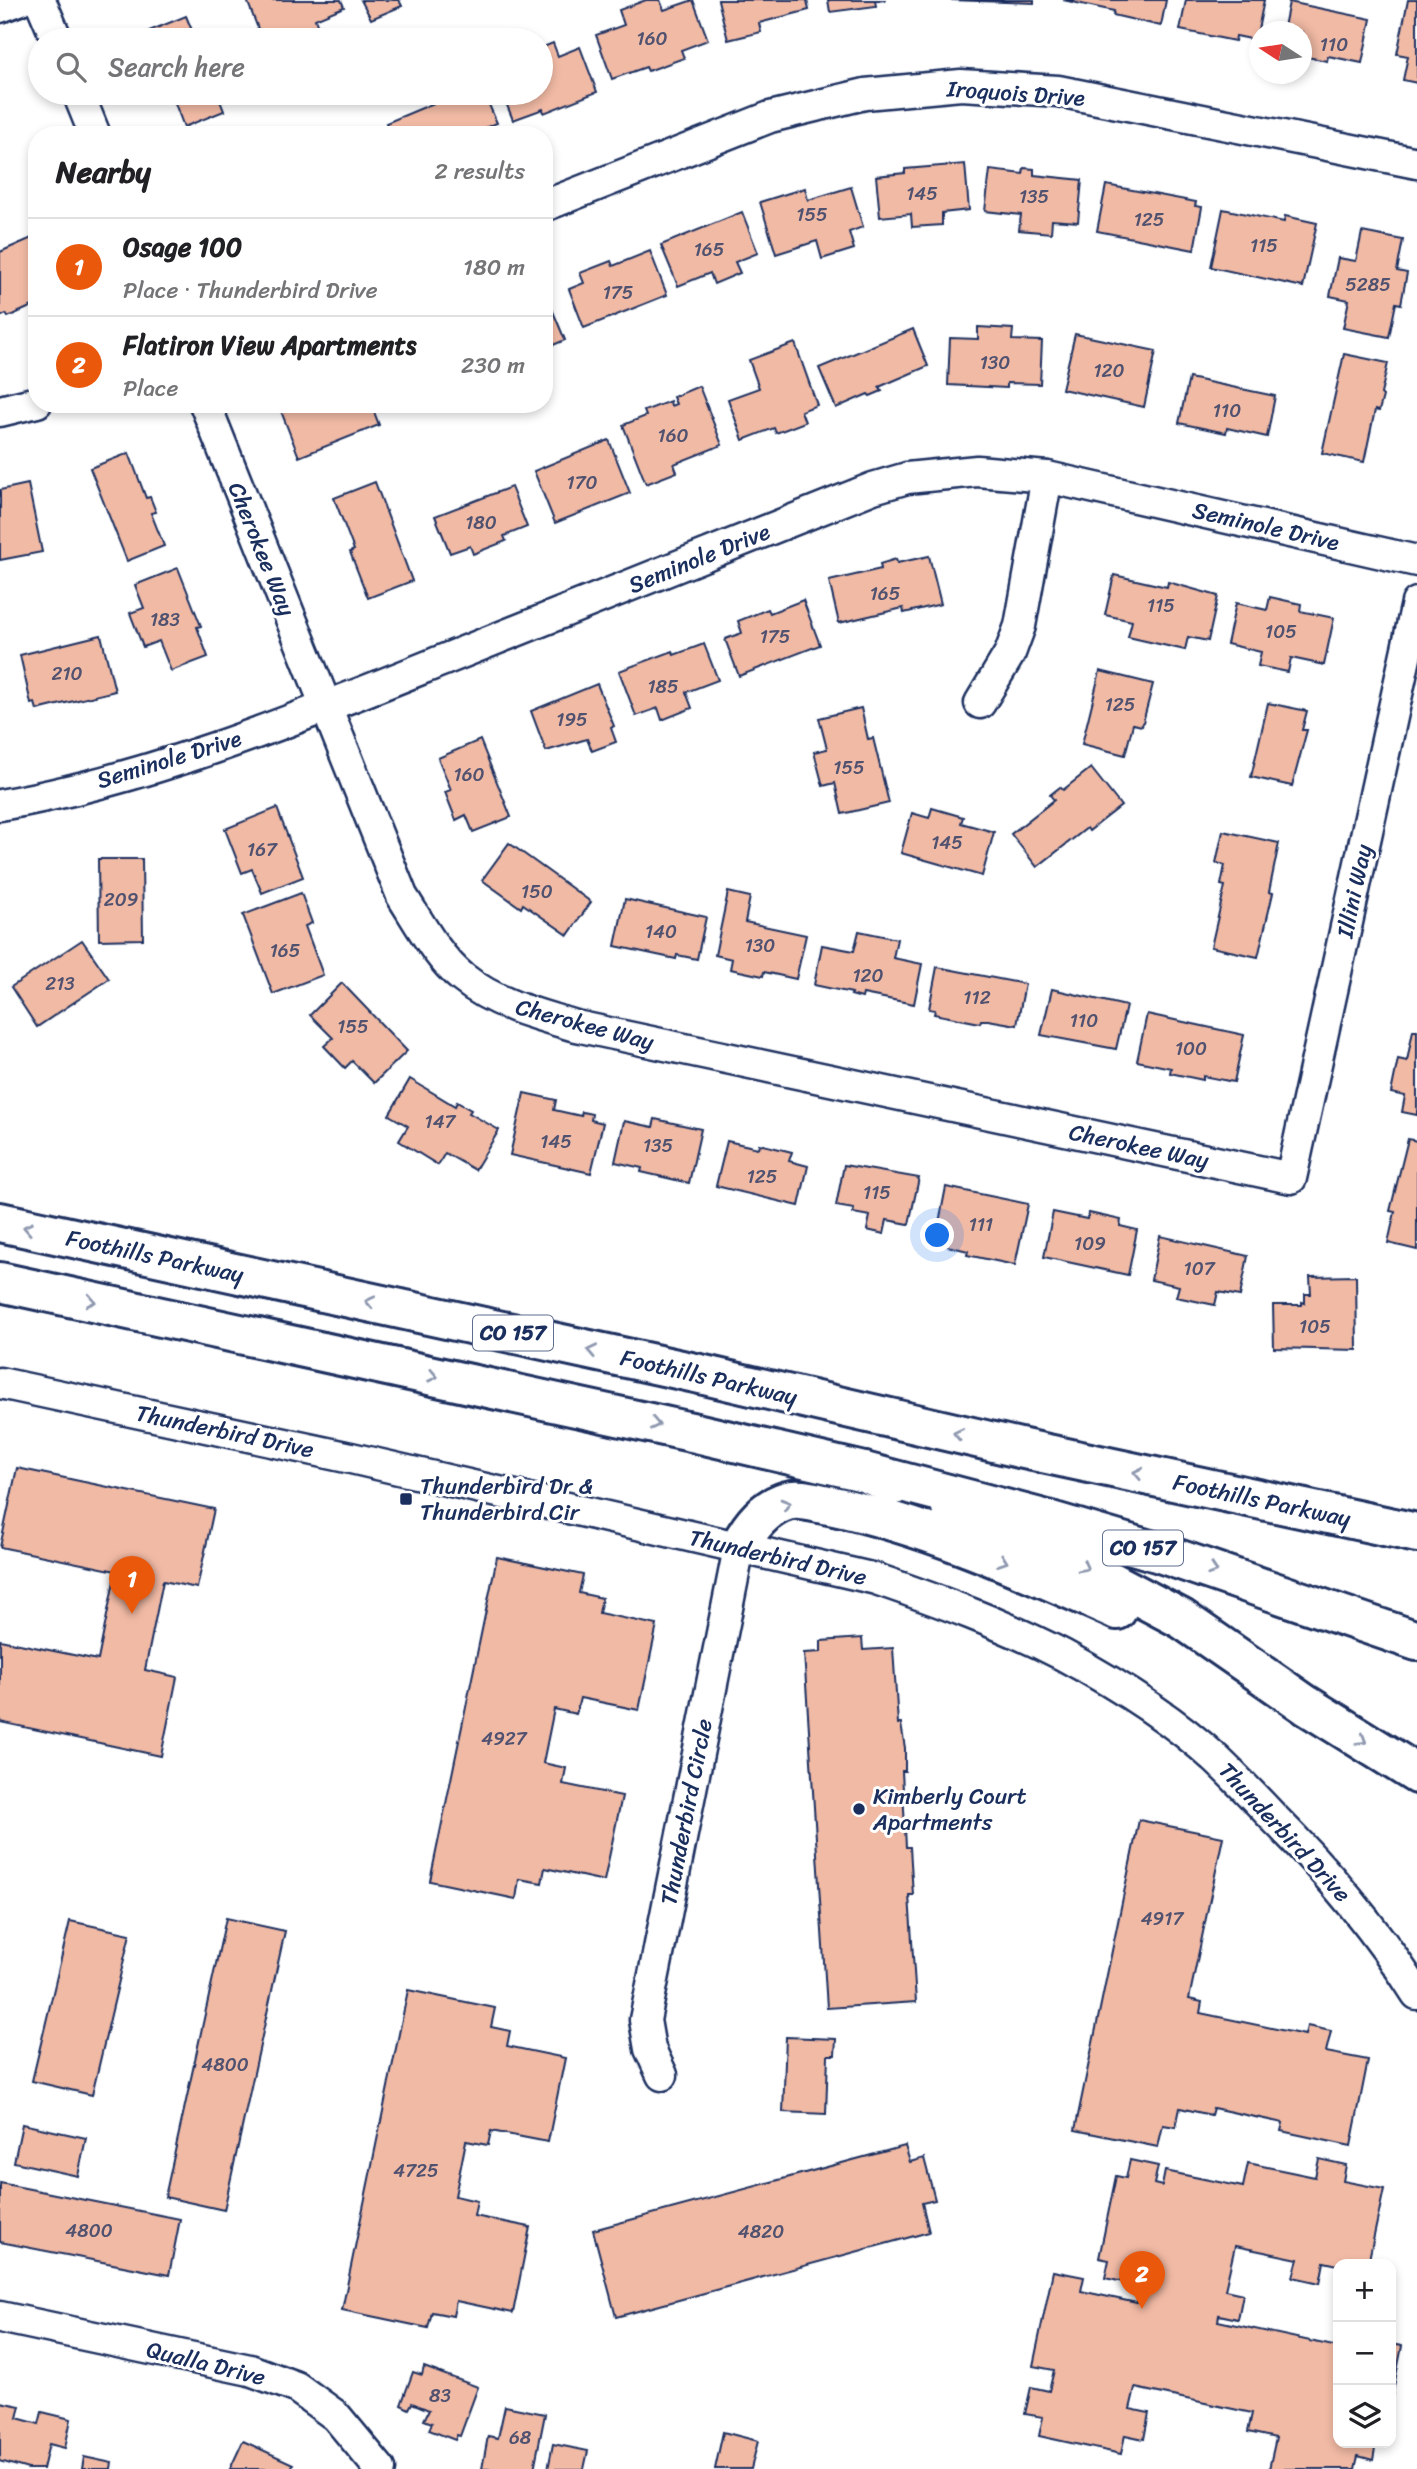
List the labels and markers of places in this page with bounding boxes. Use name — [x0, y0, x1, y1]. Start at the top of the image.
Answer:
place label: Thunderbird Dr & Thunderbird Cir — [420, 1466, 593, 1533]
marker: Thunderbird Dr & Thunderbird Cir — [398, 1491, 414, 1507]
pin: 1 — [109, 1556, 155, 1614]
place label: Kimberly Court Apartments — [872, 1776, 1027, 1843]
marker: Kimberly Court Apartments — [851, 1801, 867, 1817]
pin: 2 — [1119, 2251, 1165, 2309]

